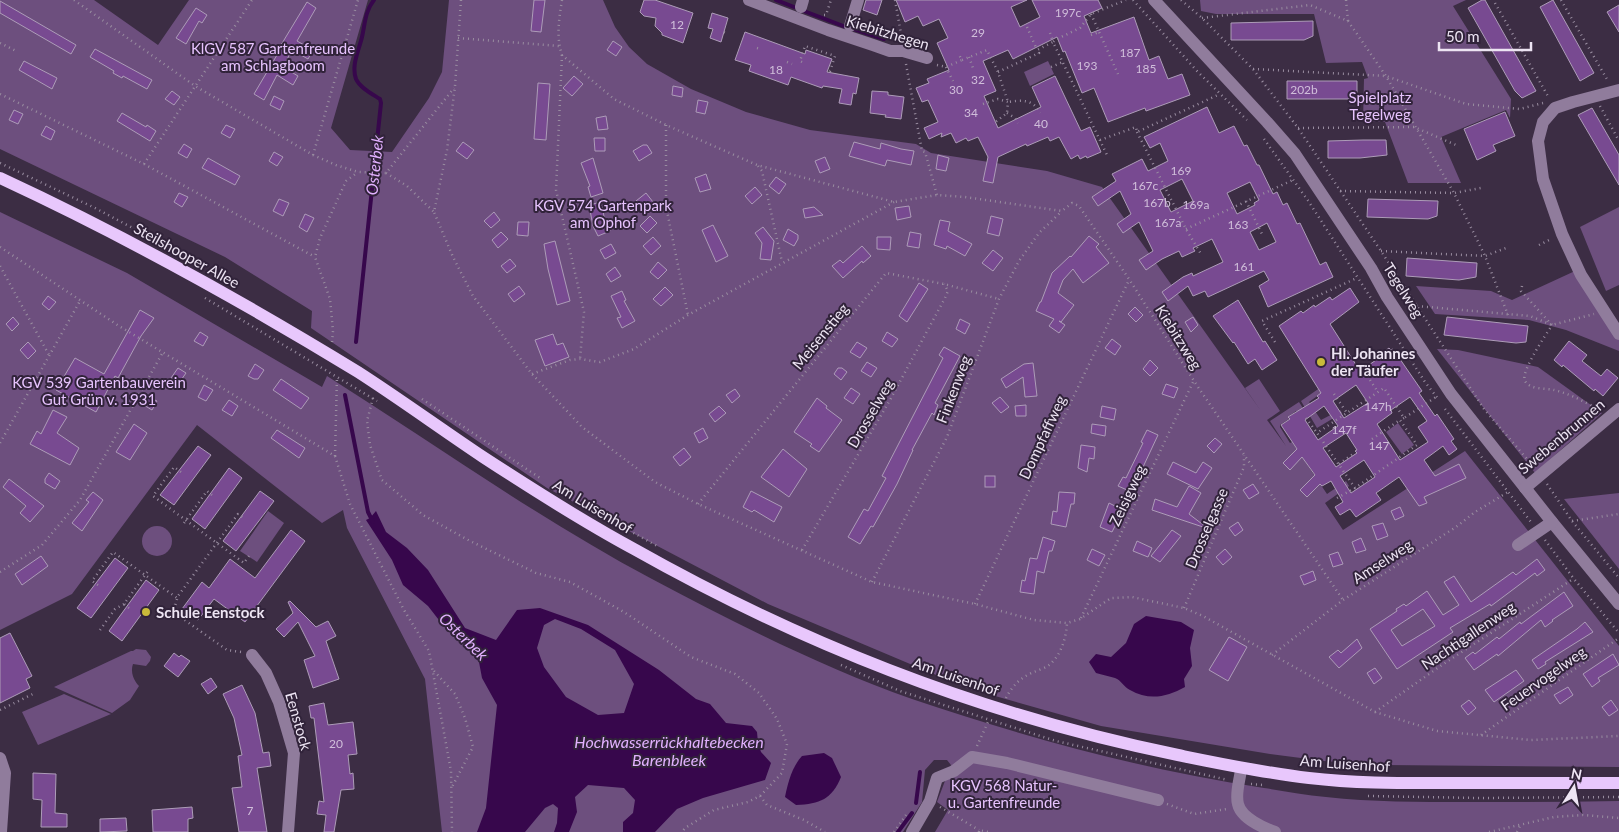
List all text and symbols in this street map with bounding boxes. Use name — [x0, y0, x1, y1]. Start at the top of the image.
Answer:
house number: 197c — [1055, 5, 1082, 20]
street label: Kiebitzhegen — [844, 11, 932, 53]
house number: 12 — [670, 17, 684, 32]
scale bar — [1439, 20, 1532, 52]
house number: 29 — [971, 25, 985, 40]
text: 50 m — [1446, 27, 1480, 45]
park label: KlGV 587 Gartenfreunde am Schlagboom — [191, 39, 355, 74]
house number: 187 — [1120, 45, 1140, 60]
house number: 193 — [1077, 58, 1097, 73]
house number: 185 — [1136, 61, 1156, 76]
house number: 18 — [769, 62, 783, 77]
house number: 32 — [971, 72, 985, 87]
house number: 30 — [949, 82, 963, 97]
house number: 202b — [1290, 82, 1318, 97]
park label: Spielplatz Tegelweg — [1349, 88, 1412, 123]
house number: 34 — [964, 105, 978, 120]
house number: 40 — [1034, 116, 1048, 131]
water label: Osterbek — [361, 134, 387, 196]
house number: 169 — [1171, 163, 1191, 178]
house number: 167c — [1132, 178, 1159, 193]
house number: 167b — [1143, 195, 1171, 210]
park label: KGV 574 Gartenpark am Ophof — [534, 196, 672, 231]
house number: 169a — [1183, 197, 1209, 212]
house number: 167a — [1155, 215, 1181, 230]
house number: 163 — [1228, 217, 1248, 232]
street label: Steilshooper Allee — [131, 219, 243, 291]
house number: 161 — [1234, 259, 1254, 274]
street label: Tegelweg — [1380, 259, 1428, 321]
street label: Meisenstieg — [788, 299, 852, 373]
street label: Kiebitzweg — [1152, 301, 1206, 373]
place label: Hl. Johannes der Täufer — [1331, 344, 1416, 379]
street label: Finkenweg — [932, 352, 974, 425]
marker: Hl. Johannes der Täufer — [1315, 356, 1327, 368]
park label: KGV 539 Gartenbauverein Gut Grün v. 1931 — [12, 373, 186, 408]
street label: Drosselweg — [843, 375, 897, 451]
street label: Dompfaffweg — [1015, 392, 1069, 482]
street label: Swebenbrunnen — [1514, 395, 1608, 477]
house number: 147h — [1364, 399, 1392, 414]
house number: 147f — [1331, 422, 1357, 437]
house number: 147 — [1369, 438, 1389, 453]
street label: Zeisigweg — [1105, 461, 1149, 528]
street label: Am Luisenhof — [550, 475, 637, 537]
street label: Drosselgasse — [1181, 485, 1231, 571]
street label: Amselweg — [1349, 535, 1416, 587]
street label: Nachtigallenweg — [1418, 597, 1519, 673]
place label: Schule Eenstock — [156, 603, 265, 621]
marker: Schule Eenstock — [140, 606, 152, 618]
water label: Osterbek — [436, 608, 493, 664]
street label: Feuervogelweg — [1497, 642, 1589, 714]
street label: Am Luisenhof — [910, 653, 1002, 699]
street label: Eenstock — [282, 690, 316, 753]
water label: Hochwasserrückhaltebecken Barenbleek — [574, 732, 764, 769]
house number: 20 — [329, 736, 343, 751]
street label: Am Luisenhof — [1299, 751, 1391, 775]
north arrow — [1549, 762, 1599, 812]
text: N — [1570, 764, 1583, 783]
park label: KGV 568 Natur- u. Gartenfreunde — [948, 776, 1060, 811]
house number: 7 — [247, 803, 254, 818]

